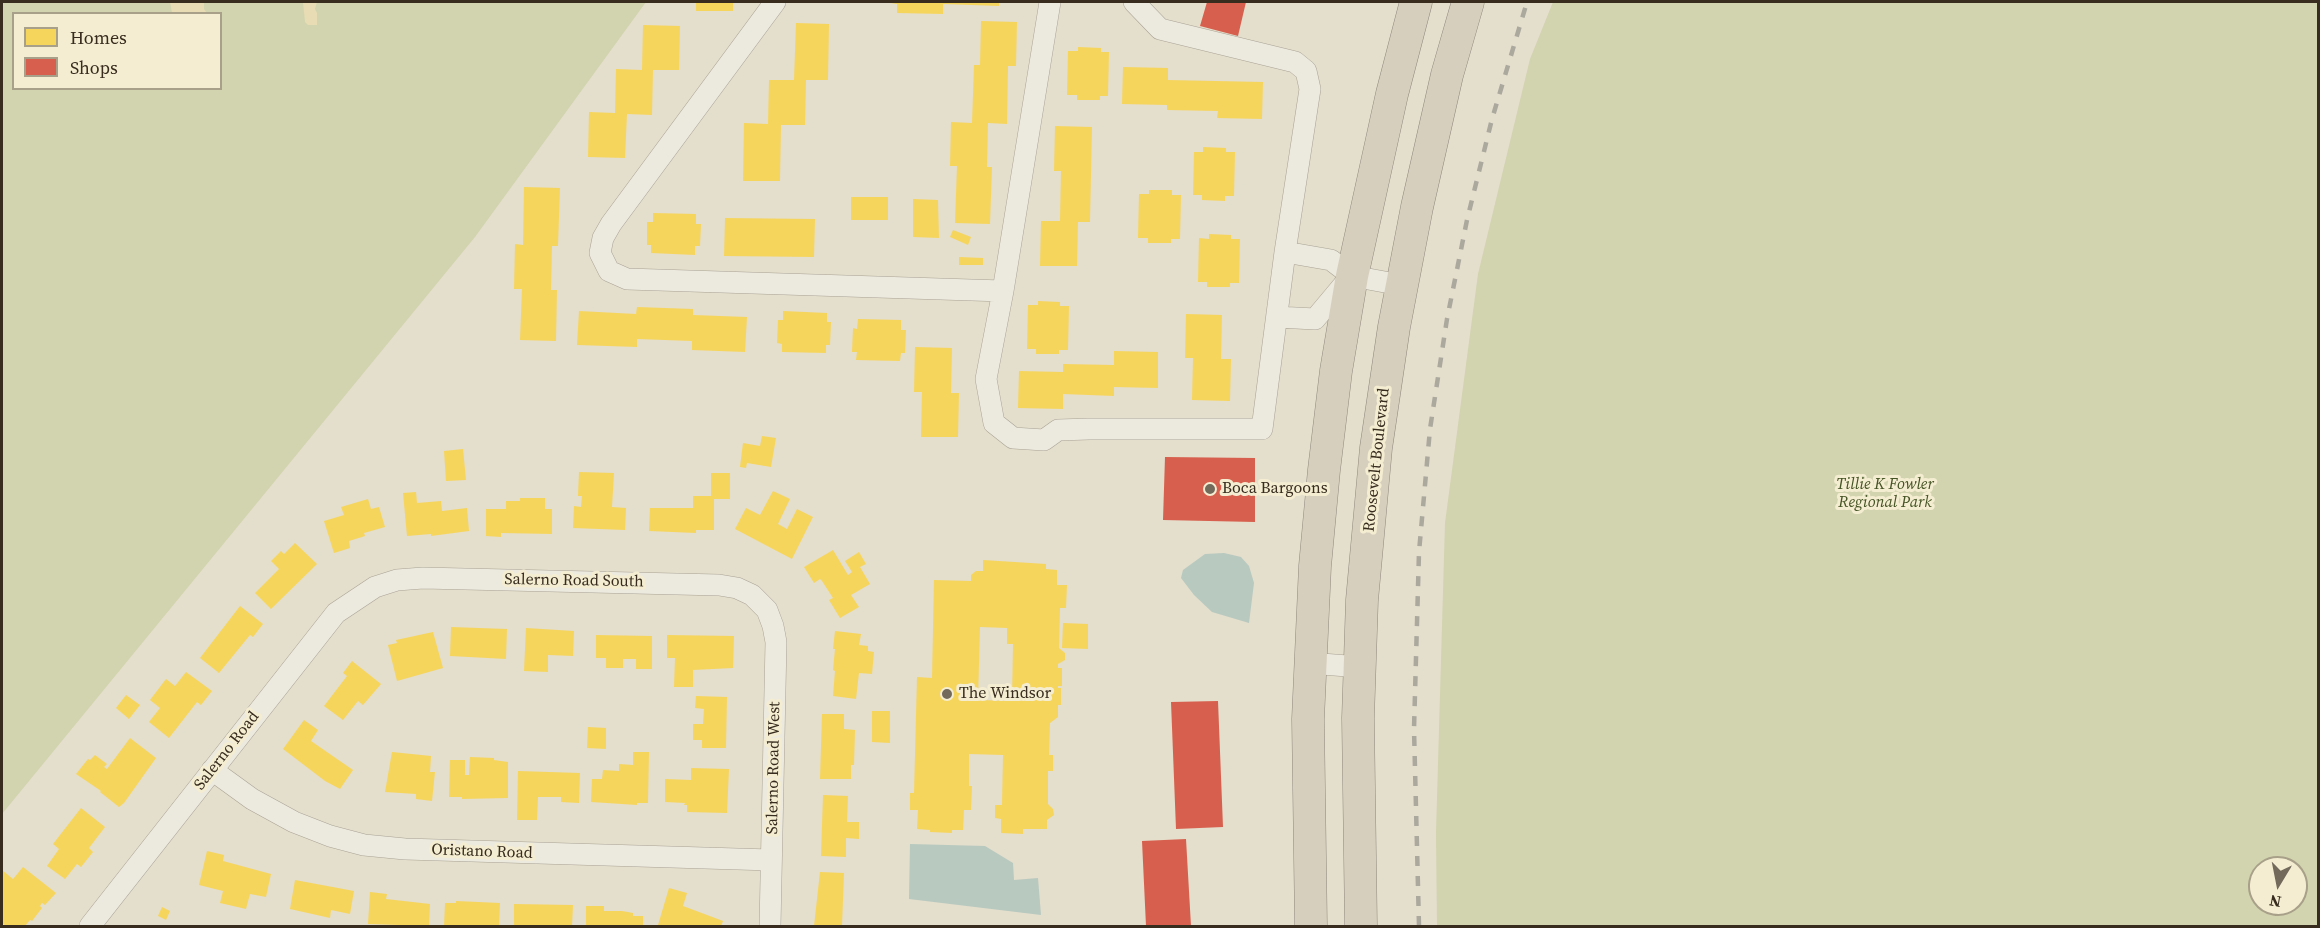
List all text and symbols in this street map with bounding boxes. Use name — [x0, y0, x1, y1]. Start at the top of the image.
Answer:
legend — [12, 12, 222, 90]
text: Homes — [70, 25, 127, 50]
text: Shops — [70, 55, 118, 80]
street label: Roosevelt Boulevard — [1360, 387, 1394, 533]
park label: Tillie K Fowler Regional Park — [1836, 475, 1934, 513]
place label: Boca Bargoons — [1222, 479, 1328, 499]
marker: Boca Bargoons — [1203, 482, 1217, 496]
street label: Salerno Road South — [504, 570, 644, 592]
place label: The Windsor — [959, 684, 1051, 704]
marker: The Windsor — [940, 687, 954, 701]
street label: Salerno Road West — [763, 701, 785, 835]
street label: Salerno Road — [190, 708, 264, 794]
street label: Oristano Road — [431, 841, 533, 863]
north arrow — [2248, 856, 2308, 916]
text: N — [2268, 890, 2283, 914]

